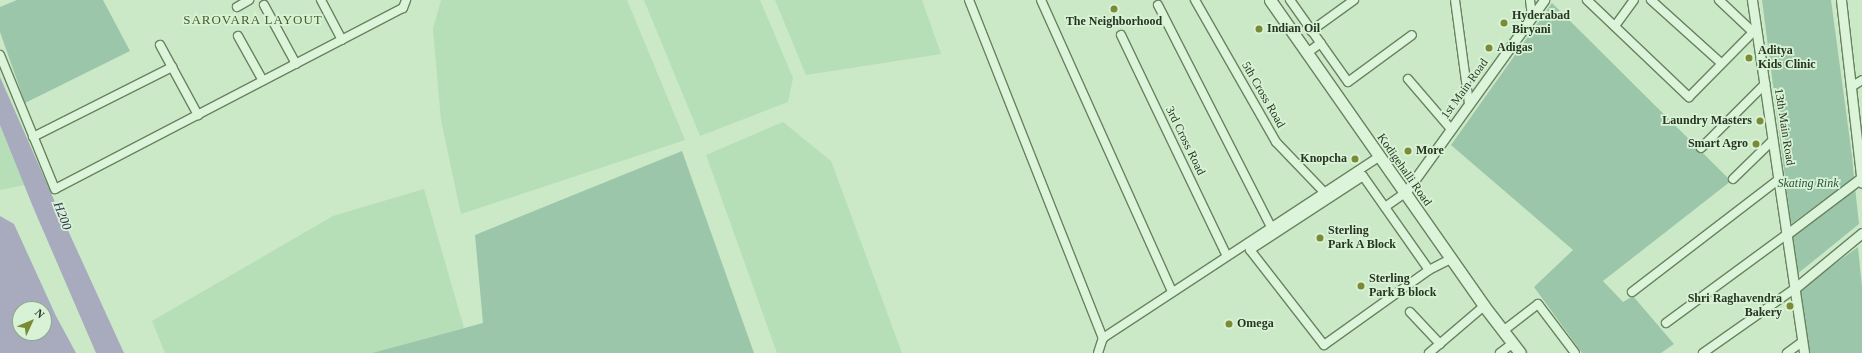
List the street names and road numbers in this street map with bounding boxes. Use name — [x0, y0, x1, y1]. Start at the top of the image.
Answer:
street label: 1st Main Road — [1438, 56, 1492, 122]
street label: 5th Cross Road — [1238, 59, 1288, 131]
street label: 13th Main Road — [1771, 87, 1797, 167]
street label: 3rd Cross Road — [1162, 104, 1208, 178]
street label: Kodigehalli Road — [1374, 131, 1434, 209]

